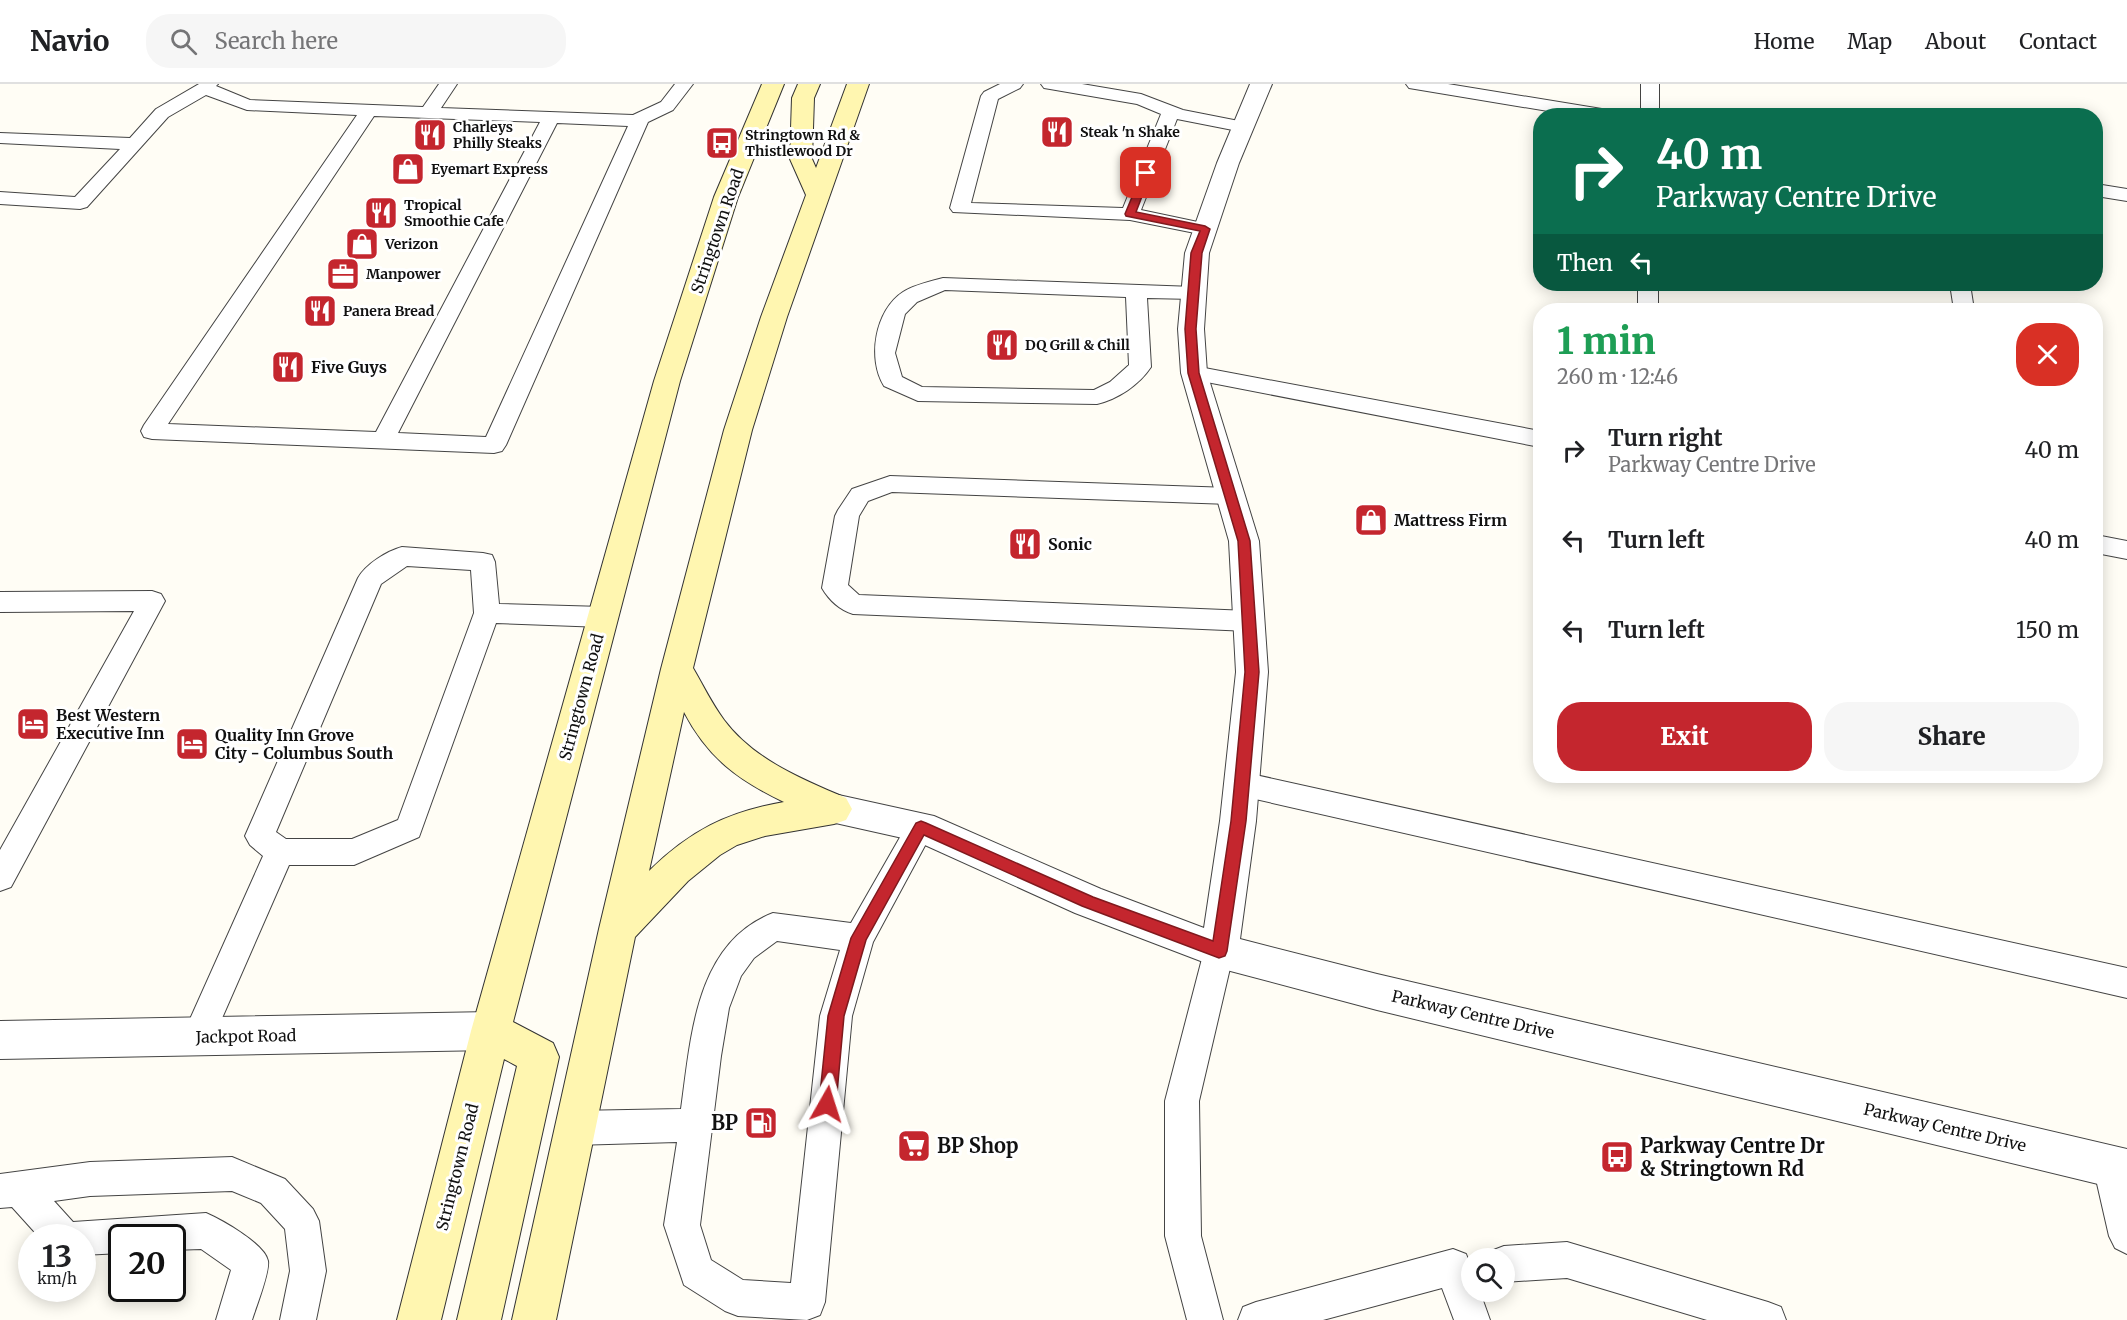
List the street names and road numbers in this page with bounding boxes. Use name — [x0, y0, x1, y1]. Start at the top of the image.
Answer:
street label: Stringtown Road — [686, 166, 748, 296]
street label: Stringtown Road — [554, 631, 608, 763]
street label: Parkway Centre Drive — [1390, 986, 1556, 1042]
street label: Jackpot Road — [194, 1025, 297, 1047]
street label: Parkway Centre Drive — [1862, 1099, 2028, 1155]
street label: Stringtown Road — [431, 1101, 483, 1233]

